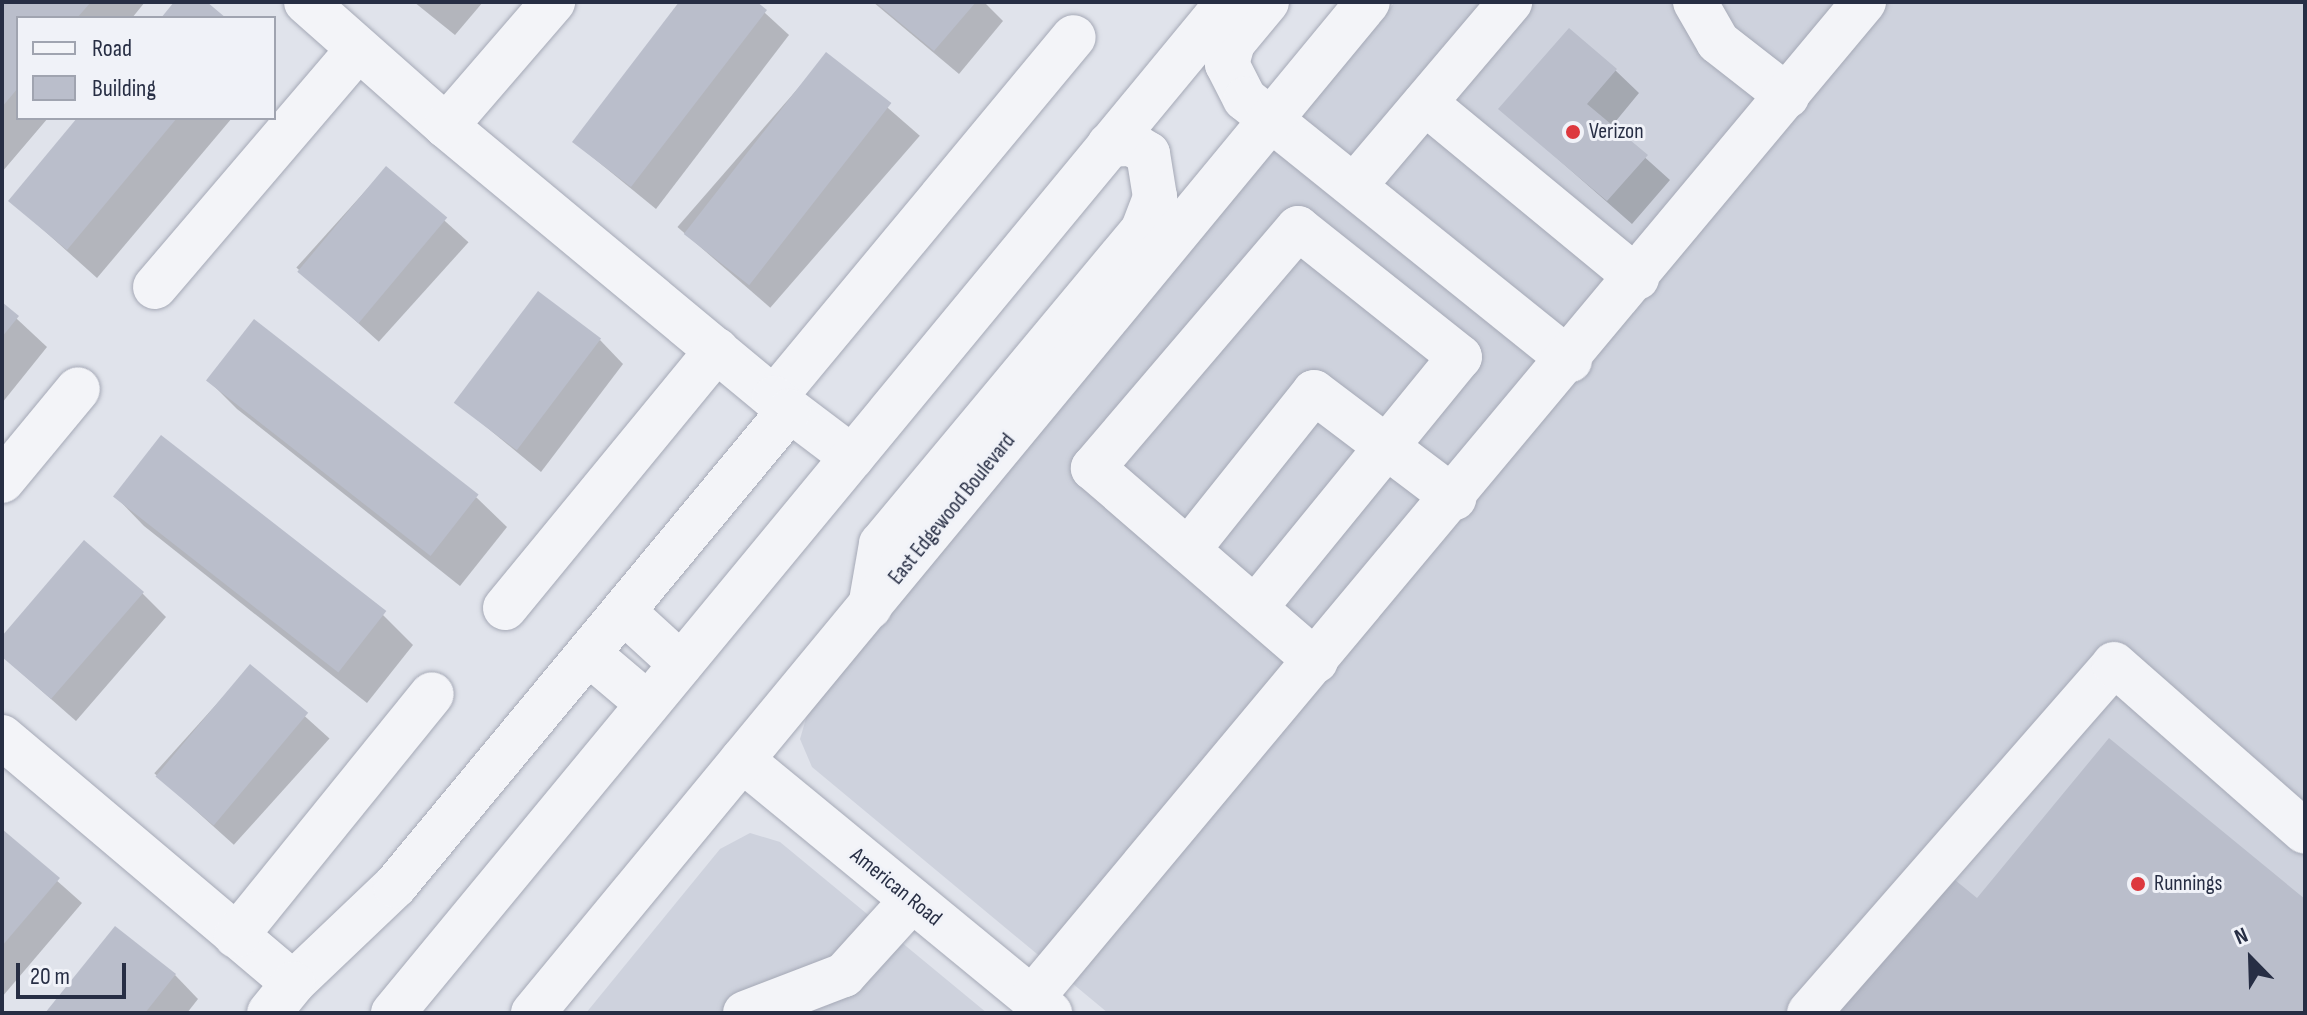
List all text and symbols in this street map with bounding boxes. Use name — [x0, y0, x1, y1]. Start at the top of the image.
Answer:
legend — [16, 16, 276, 120]
text: Road — [92, 34, 132, 63]
text: Building — [92, 74, 156, 103]
place label: Verizon — [1589, 119, 1644, 145]
marker: Verizon — [1564, 123, 1582, 141]
street label: East Edgewood Boulevard — [883, 428, 1021, 590]
street label: American Road — [845, 842, 947, 932]
place label: Runnings — [2154, 871, 2222, 897]
marker: Runnings — [2129, 875, 2147, 893]
north arrow — [2211, 919, 2291, 999]
text: N — [2231, 922, 2252, 951]
scale bar — [20, 947, 130, 997]
text: 20 m — [30, 962, 70, 991]

